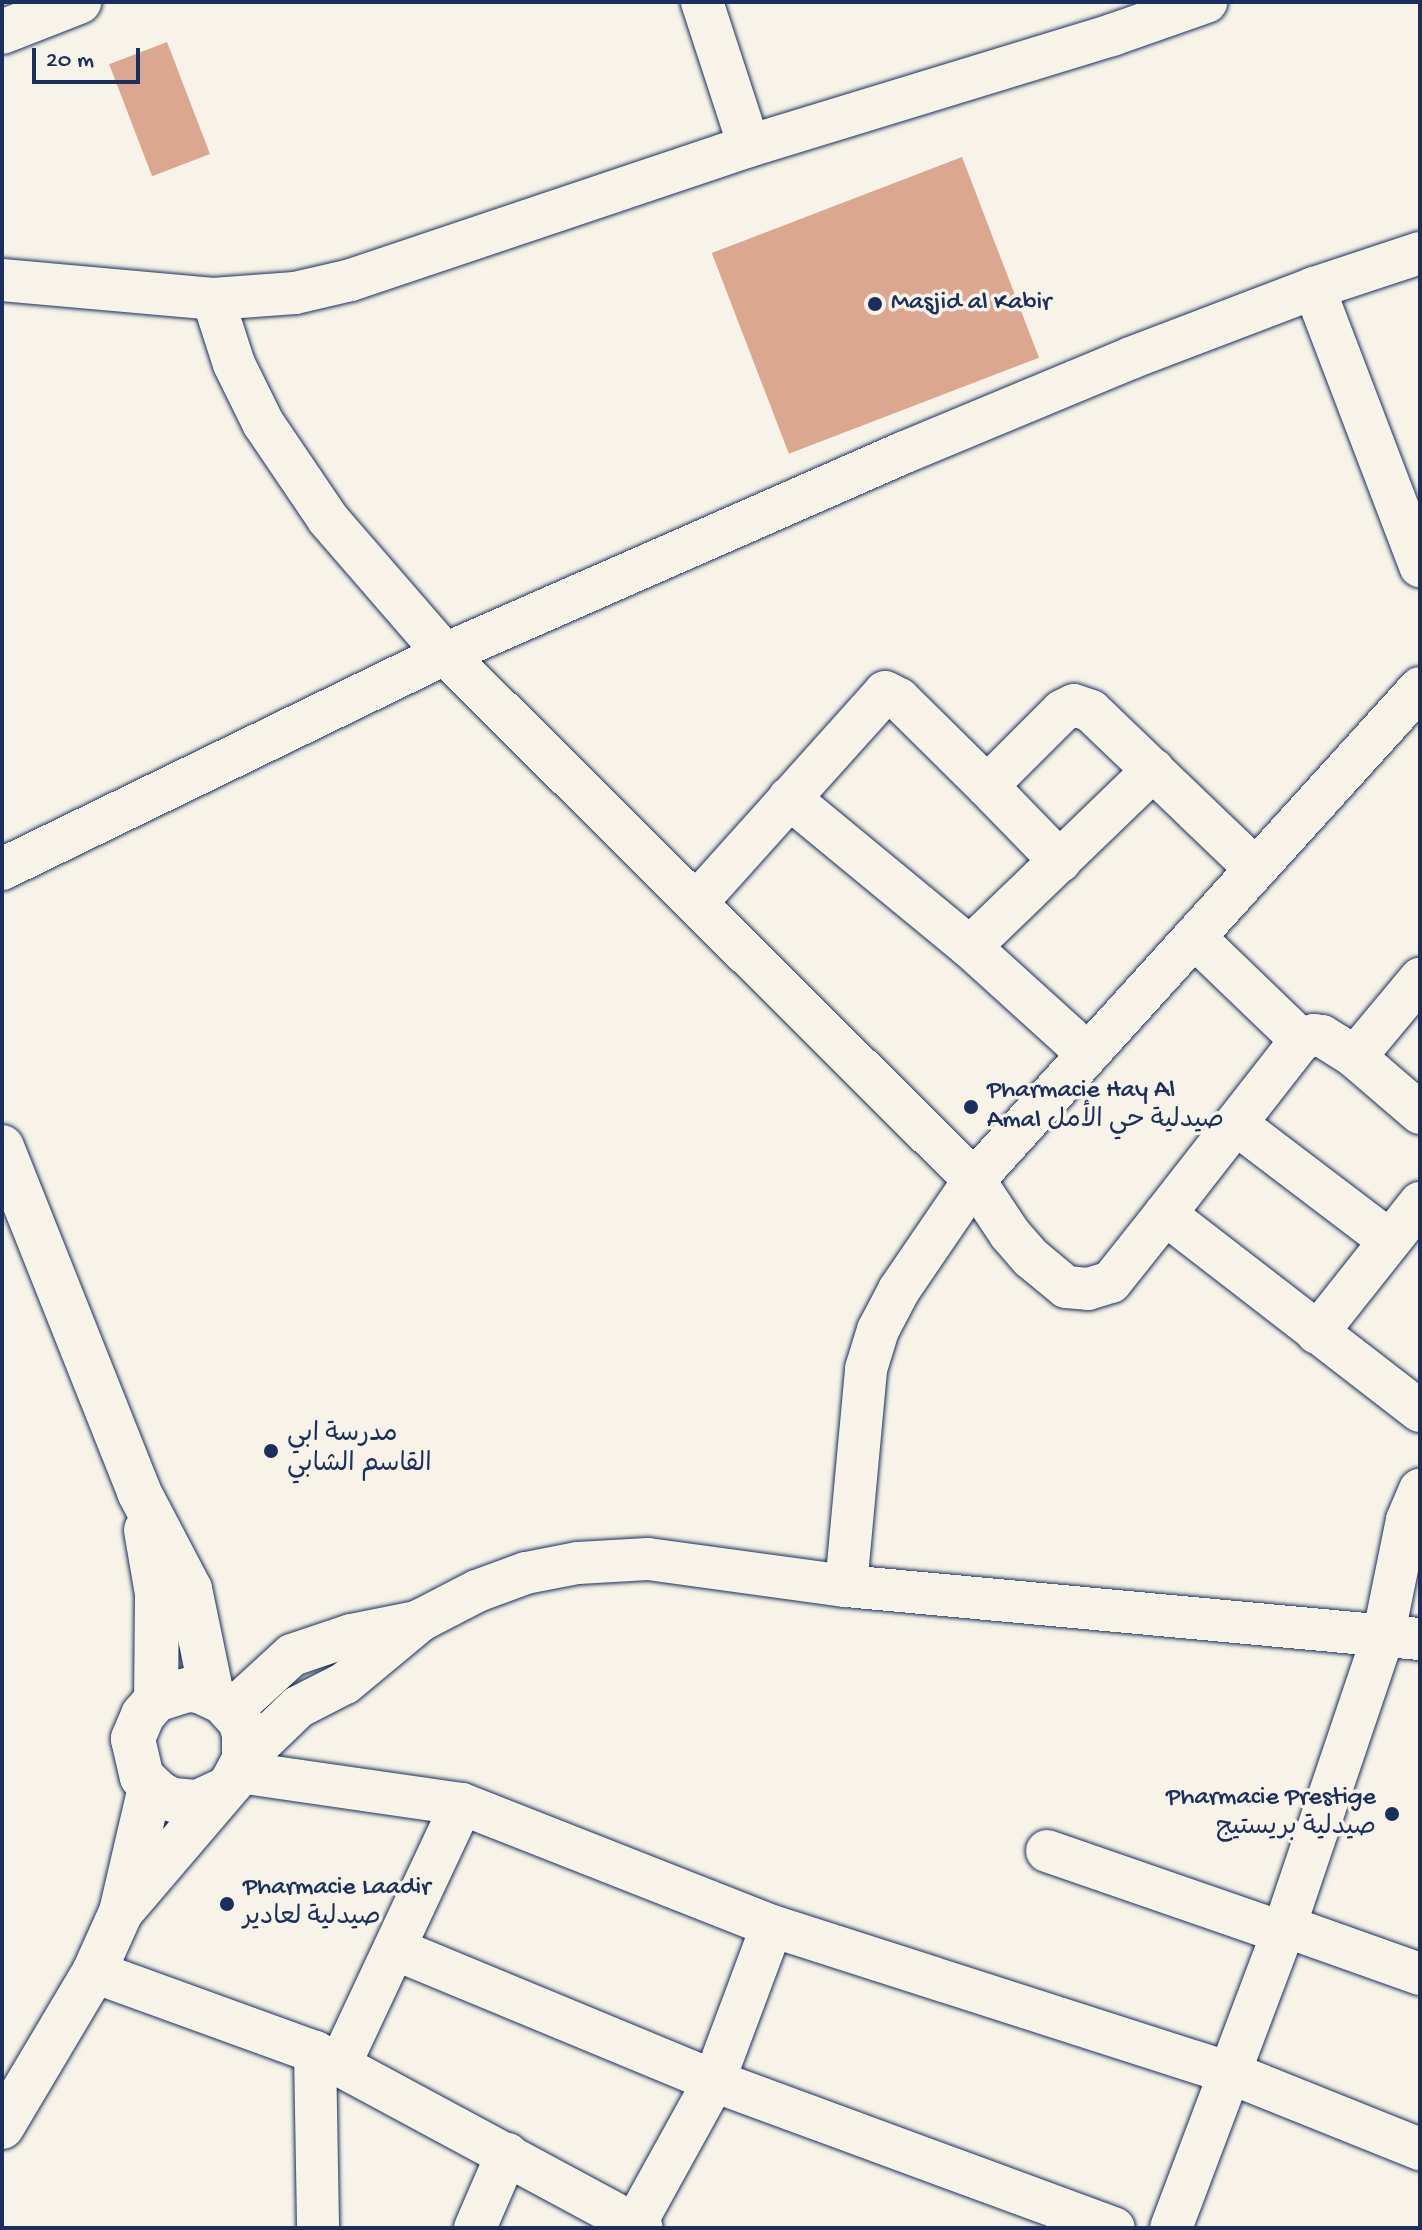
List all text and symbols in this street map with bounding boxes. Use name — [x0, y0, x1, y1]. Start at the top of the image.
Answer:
scale bar — [36, 32, 144, 82]
text: 20 m — [46, 47, 94, 76]
place label: Masjid al Kabir — [891, 288, 1051, 320]
marker: Masjid al Kabir — [866, 295, 884, 313]
place label: Pharmacie Hay Al Amal صيدلية حي الأمل — [987, 1076, 1224, 1138]
marker: Pharmacie Hay Al Amal صيدلية حي الأمل — [962, 1098, 980, 1116]
place label: مدرسة ابي القاسم الشابي — [287, 1420, 432, 1482]
marker: مدرسة ابي القاسم الشابي — [262, 1442, 280, 1460]
place label: Pharmacie Prestige صيدلية بريستيج — [1166, 1783, 1376, 1844]
marker: Pharmacie Prestige صيدلية بريستيج — [1383, 1805, 1401, 1823]
place label: Pharmacie Laadir صيدلية لعادير — [243, 1873, 430, 1934]
marker: Pharmacie Laadir صيدلية لعادير — [218, 1895, 236, 1913]

